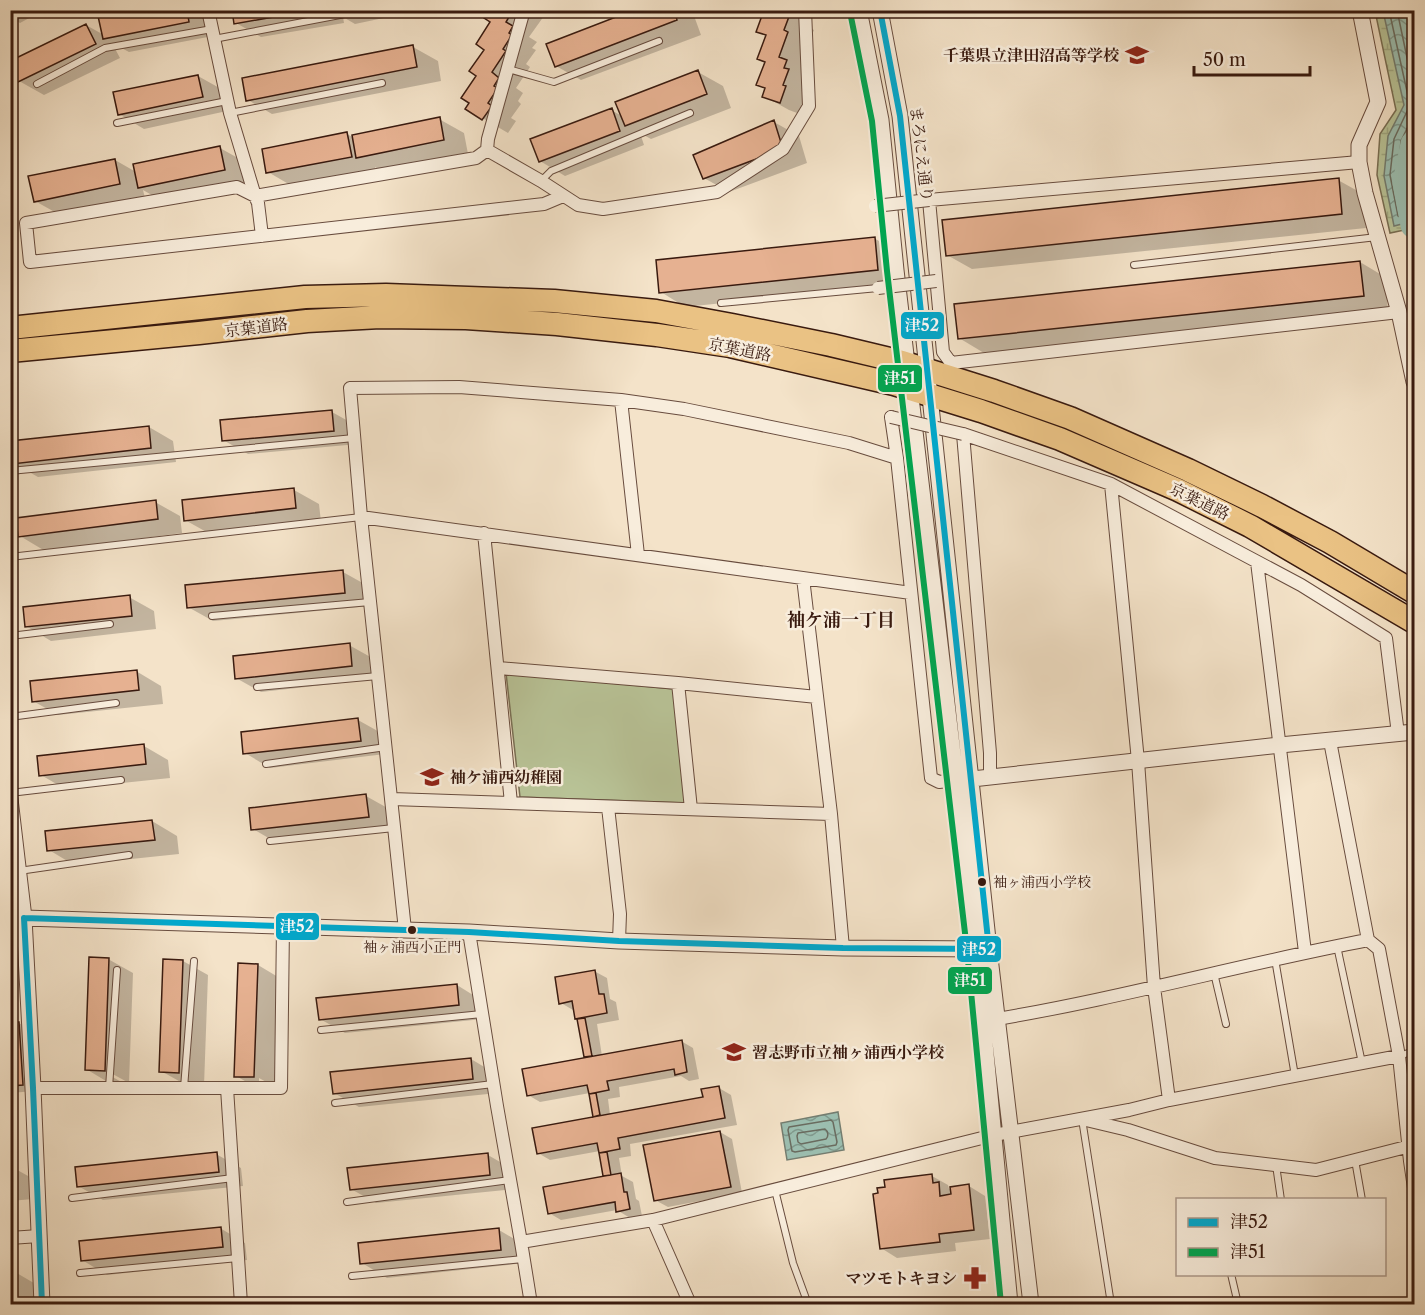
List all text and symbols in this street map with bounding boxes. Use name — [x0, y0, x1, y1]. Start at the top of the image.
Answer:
scale bar — [1194, 39, 1310, 77]
school or university icon: 千葉県立津田沼高等学校 — [1124, 42, 1150, 68]
place label: 千葉県立津田沼高等学校 — [943, 45, 1120, 65]
text: 50 m — [1203, 49, 1246, 71]
street label: まろにえ通り — [906, 105, 938, 203]
line badge: 津52 — [900, 311, 945, 340]
street label: 京葉道路 — [223, 313, 289, 341]
text: 津52 — [905, 315, 939, 335]
street label: 京葉道路 — [707, 333, 773, 365]
line badge: 津51 — [877, 364, 923, 393]
text: 津51 — [884, 368, 917, 388]
street label: 京葉道路 — [1167, 478, 1233, 524]
district label: 袖ケ浦一丁目 — [787, 609, 895, 631]
school or university icon: 袖ケ浦西幼稚園 — [419, 764, 445, 790]
place label: 袖ケ浦西幼稚園 — [450, 767, 562, 787]
place label: 袖ヶ浦西小学校 — [993, 873, 1091, 891]
marker: 袖ヶ浦西小学校 — [976, 876, 988, 888]
line badge: 津52 — [275, 912, 320, 941]
text: 津52 — [280, 916, 314, 936]
marker: 袖ヶ浦西小正門 — [406, 924, 418, 936]
line badge: 津52 — [956, 935, 1002, 963]
place label: 袖ヶ浦西小正門 — [363, 938, 461, 956]
text: 津52 — [962, 939, 996, 959]
line badge: 津51 — [947, 966, 993, 995]
text: 津51 — [954, 970, 987, 990]
school or university icon: 習志野市立袖ヶ浦西小学校 — [721, 1039, 747, 1065]
place label: 習志野市立袖ヶ浦西小学校 — [752, 1042, 945, 1062]
legend — [1176, 1198, 1386, 1276]
text: 津52 — [1230, 1211, 1268, 1233]
text: 津51 — [1230, 1241, 1266, 1263]
pharmacy icon: マツモトキヨシ — [962, 1265, 988, 1291]
place label: マツモトキヨシ — [845, 1268, 957, 1288]

